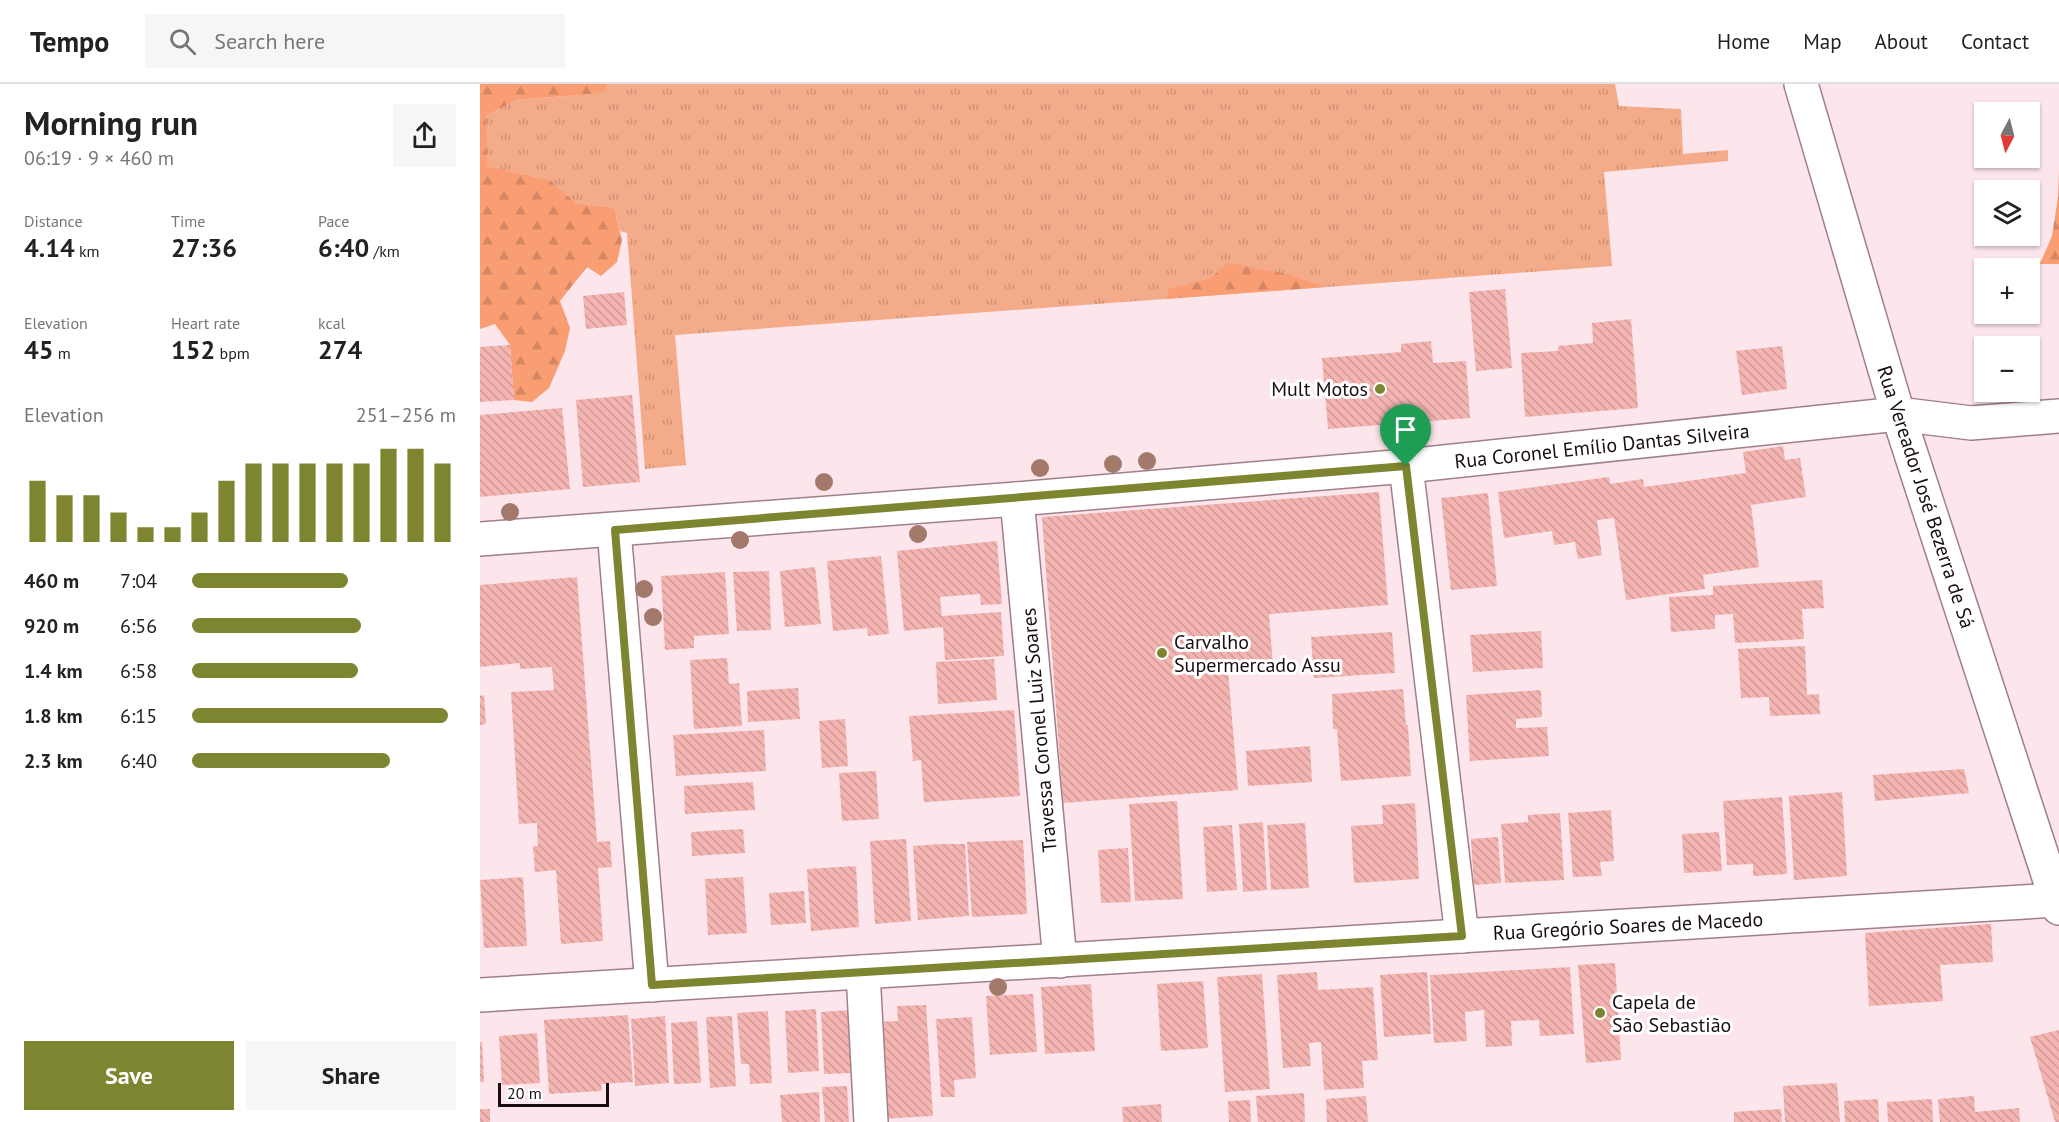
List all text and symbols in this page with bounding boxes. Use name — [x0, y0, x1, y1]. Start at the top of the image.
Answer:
search box — [145, 14, 565, 68]
text: Tempo — [30, 23, 109, 60]
icon: search — [166, 25, 199, 58]
text: Search here — [214, 27, 325, 55]
text: Home — [1717, 28, 1770, 55]
text: Map — [1803, 28, 1842, 55]
text: About — [1875, 28, 1928, 55]
text: Contact — [1961, 28, 2029, 55]
text: Morning run — [24, 101, 198, 144]
north arrow — [1974, 102, 2040, 168]
map controls — [1974, 102, 2040, 402]
button: share — [393, 104, 456, 167]
text: 06:19 · 9 × 460 m — [24, 145, 174, 171]
button: layers — [1974, 180, 2040, 246]
text: Distance — [24, 211, 83, 231]
text: Time — [171, 211, 205, 231]
text: Pace — [318, 211, 349, 231]
text: 4.14 — [24, 231, 75, 264]
text: 27:36 — [171, 231, 237, 264]
text: 6:40 — [318, 231, 369, 264]
text: km — [75, 241, 100, 261]
text: /km — [369, 241, 400, 261]
button: + — [1974, 258, 2040, 324]
text: Elevation — [24, 313, 88, 333]
text: Heart rate — [171, 313, 240, 333]
text: kcal — [318, 313, 345, 333]
text: 45 — [24, 333, 53, 366]
text: 152 — [171, 333, 215, 366]
text: 274 — [318, 333, 362, 366]
button: − — [1974, 336, 2040, 402]
text: m — [53, 343, 71, 363]
text: bpm — [215, 343, 250, 363]
street label: Rua Vereador José Bezerra de Sá — [1871, 362, 1981, 632]
place label: Mult Motos — [1271, 376, 1368, 402]
marker: Mult Motos — [1373, 382, 1387, 396]
text: Elevation — [24, 402, 104, 428]
text: 251–256 m — [356, 402, 456, 428]
pin — [1380, 404, 1431, 466]
icon: arrive — [1389, 413, 1422, 446]
street label: Rua Coronel Emílio Dantas Silveira — [1453, 418, 1751, 474]
text: 460 m — [24, 568, 79, 594]
text: 7:04 — [120, 568, 157, 594]
street label: Travessa Coronel Luiz Soares — [1015, 607, 1063, 853]
text: 920 m — [24, 613, 79, 639]
text: 6:56 — [120, 613, 157, 639]
place label: Carvalho Supermercado Assu — [1174, 629, 1341, 678]
marker: Carvalho Supermercado Assu — [1155, 646, 1169, 660]
text: 1.4 km — [24, 658, 83, 684]
text: 6:58 — [120, 658, 157, 684]
text: 1.8 km — [24, 703, 83, 729]
text: 6:15 — [120, 703, 157, 729]
text: 2.3 km — [24, 748, 83, 774]
text: 6:40 — [120, 748, 157, 774]
street label: Rua Gregório Soares de Macedo — [1492, 906, 1764, 946]
place label: Capela de São Sebastião — [1612, 989, 1731, 1038]
marker: Capela de São Sebastião — [1593, 1006, 1607, 1020]
button: Save — [24, 1041, 234, 1110]
button: Share — [246, 1041, 456, 1110]
scale bar — [498, 1080, 609, 1108]
text: 20 m — [507, 1083, 542, 1103]

